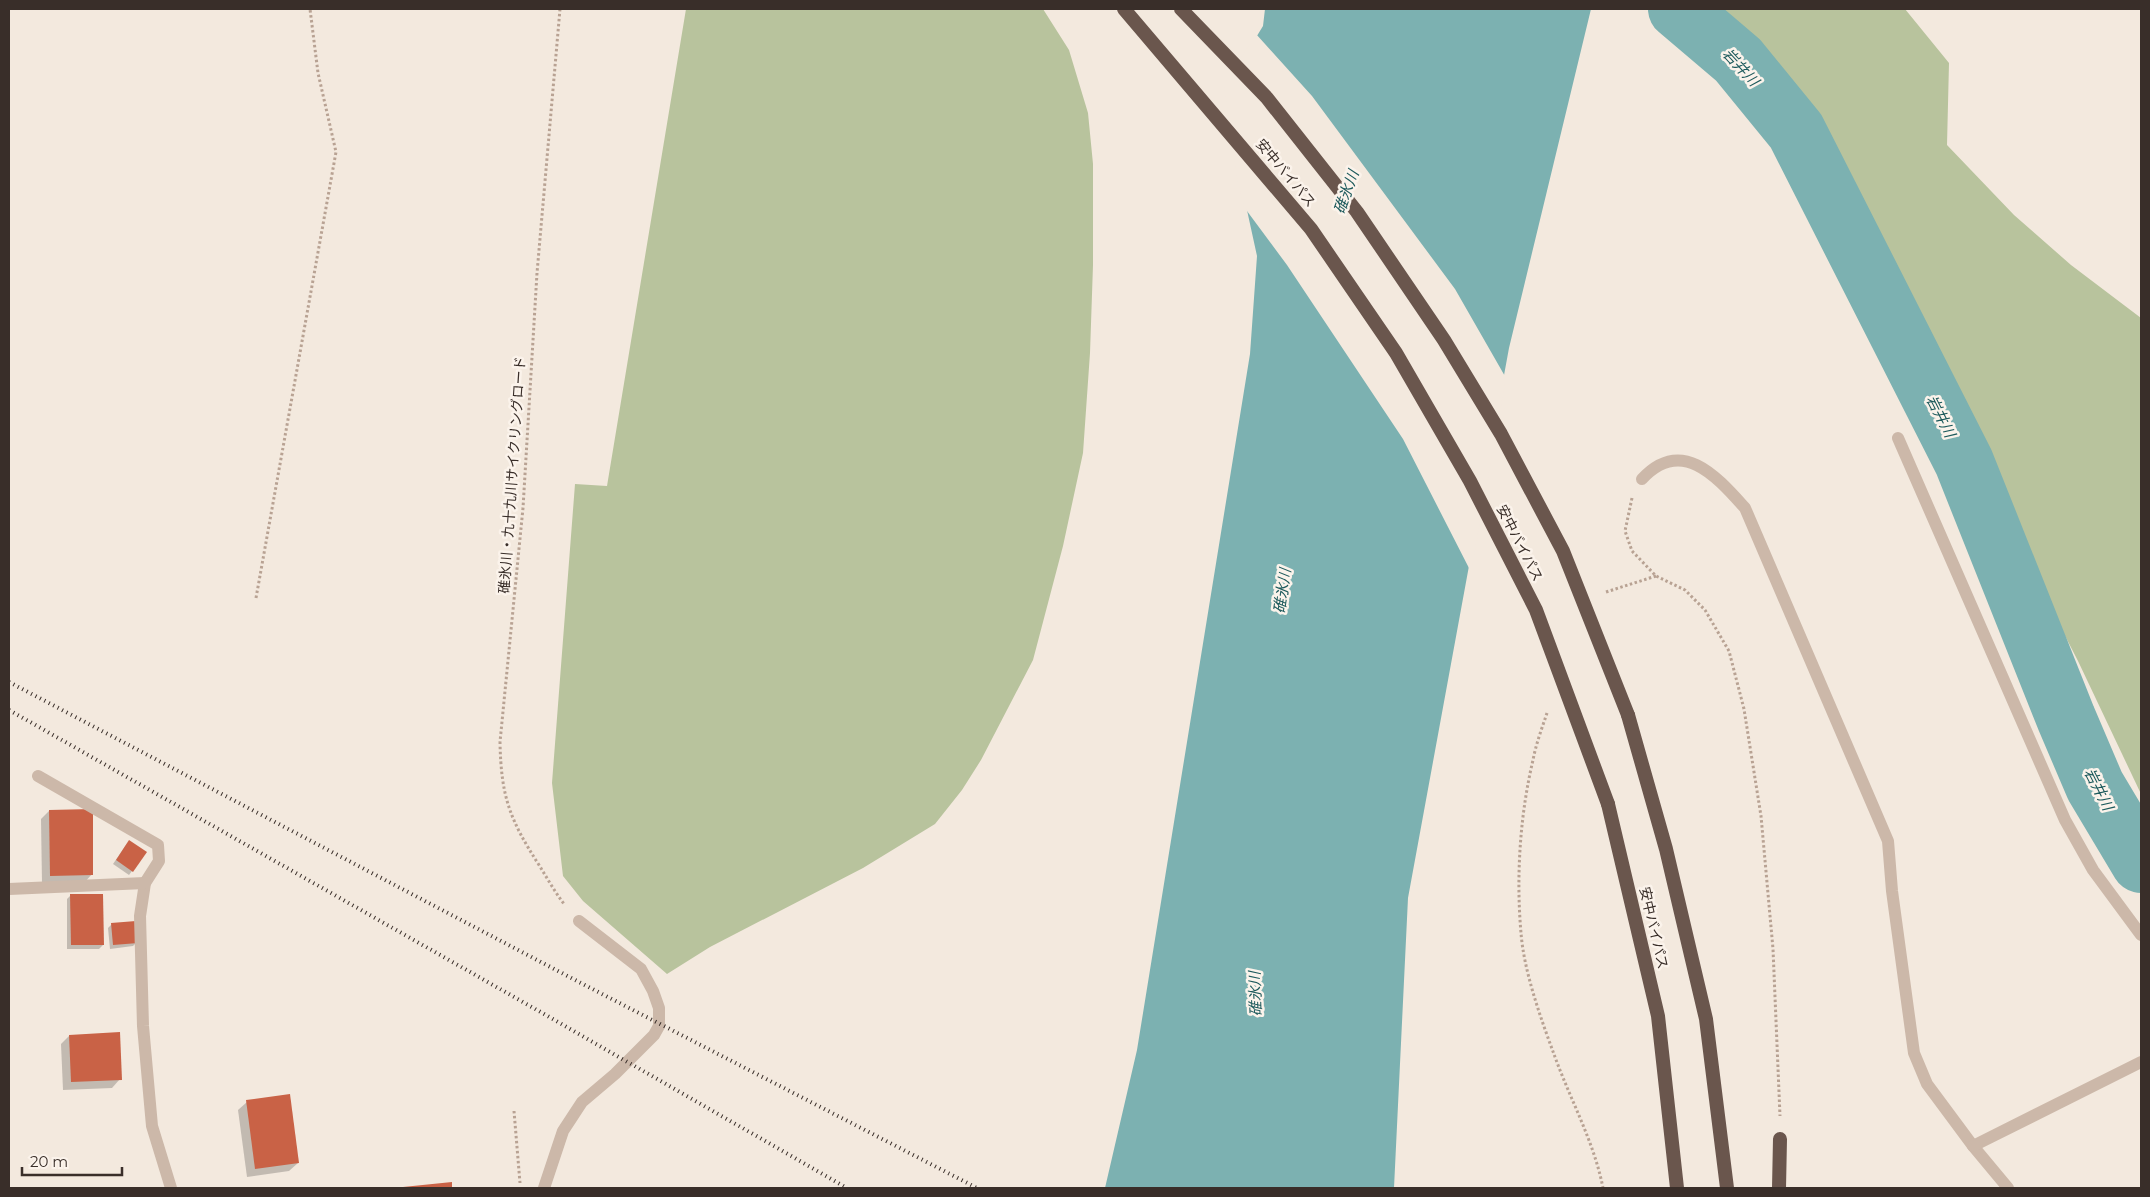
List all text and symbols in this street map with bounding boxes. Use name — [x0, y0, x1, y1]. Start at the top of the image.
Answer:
water label: 岩井川 — [1719, 44, 1765, 91]
street label: 安中バイパス — [1252, 135, 1320, 211]
water label: 碓氷川 — [1329, 166, 1363, 216]
street label: 碓氷川・九十九川サイクリングロード — [495, 356, 529, 594]
water label: 岩井川 — [1922, 392, 1961, 442]
street label: 安中バイパス — [1493, 502, 1547, 584]
water label: 碓氷川 — [1269, 565, 1295, 615]
water label: 岩井川 — [2080, 765, 2119, 815]
street label: 安中バイパス — [1636, 885, 1672, 971]
water label: 碓氷川 — [1245, 969, 1265, 1017]
scale bar — [22, 1144, 122, 1176]
text: 20 m — [30, 1152, 68, 1171]

